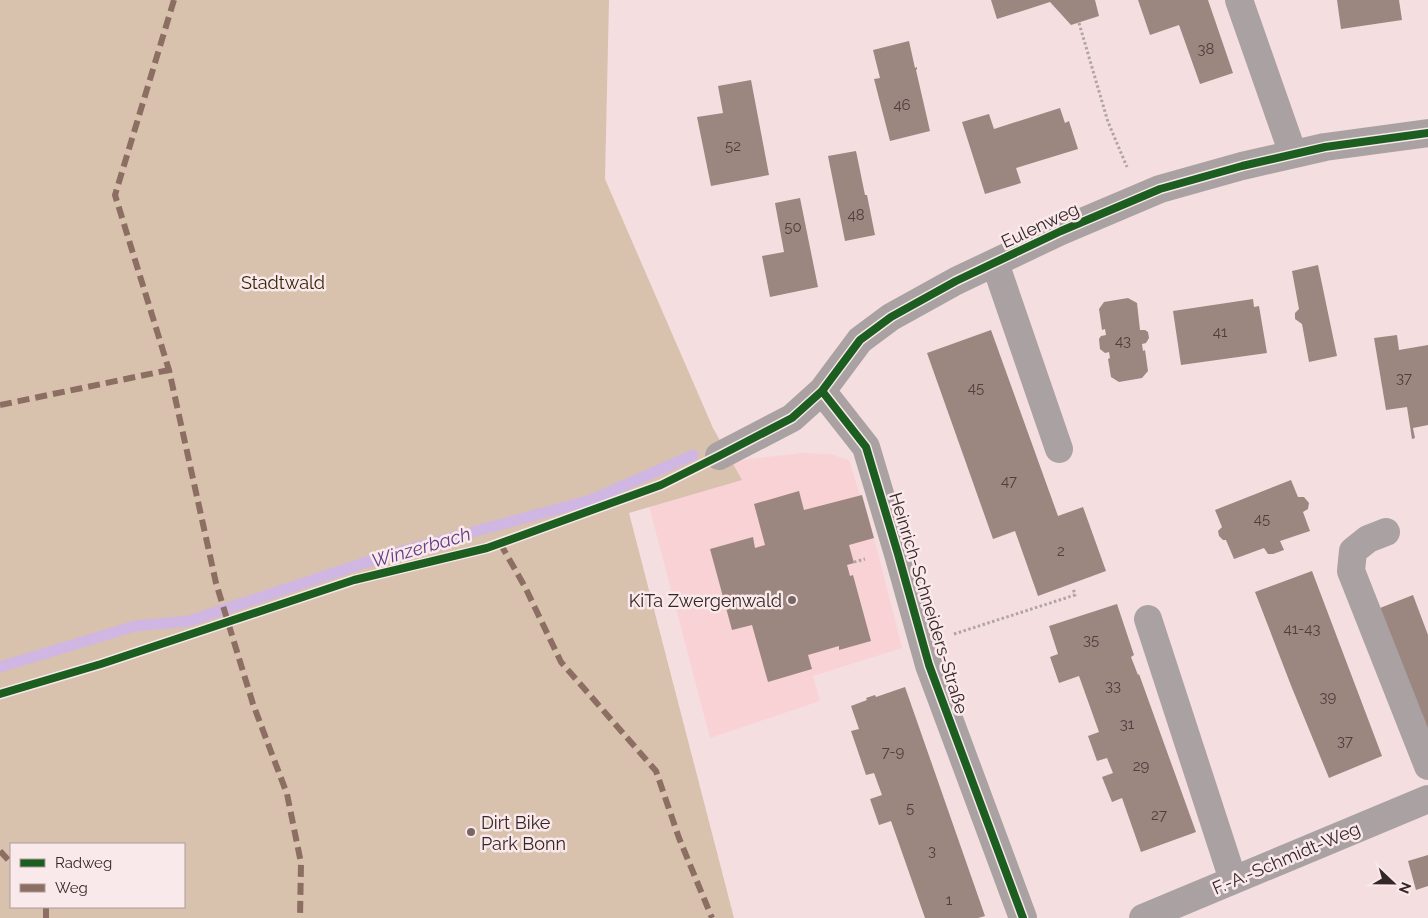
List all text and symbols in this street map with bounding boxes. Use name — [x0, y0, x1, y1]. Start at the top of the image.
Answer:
house number: 38 — [1198, 40, 1215, 58]
house number: 46 — [893, 96, 911, 114]
house number: 52 — [725, 137, 741, 155]
street label: Eulenweg — [998, 198, 1082, 252]
house number: 48 — [847, 206, 865, 224]
house number: 50 — [784, 218, 802, 236]
park label: Stadtwald — [241, 272, 325, 293]
house number: 41 — [1213, 323, 1228, 341]
house number: 43 — [1115, 332, 1131, 350]
house number: 37 — [1396, 369, 1412, 387]
house number: 45 — [968, 379, 984, 397]
house number: 47 — [1001, 472, 1017, 490]
street label: Heinrich-Schneiders-Straße — [885, 490, 973, 717]
house number: 45 — [1254, 510, 1270, 528]
water label: Winzerbach — [369, 522, 473, 572]
house number: 2 — [1057, 542, 1065, 560]
place label: KiTa Zwergenwald — [629, 590, 782, 611]
marker: KiTa Zwergenwald — [786, 594, 798, 606]
house number: 41-43 — [1284, 620, 1320, 638]
house number: 35 — [1083, 631, 1099, 649]
house number: 33 — [1105, 677, 1121, 695]
house number: 39 — [1320, 688, 1337, 706]
house number: 31 — [1120, 715, 1135, 733]
house number: 37 — [1337, 732, 1353, 750]
house number: 7-9 — [882, 743, 905, 761]
house number: 29 — [1133, 757, 1150, 775]
house number: 5 — [906, 799, 914, 817]
house number: 27 — [1151, 806, 1167, 824]
place label: Dirt Bike Park Bonn — [481, 812, 566, 854]
street label: F.-A.-Schmidt-Weg — [1209, 817, 1363, 899]
marker: Dirt Bike Park Bonn — [465, 826, 477, 838]
house number: 3 — [928, 842, 936, 860]
legend — [10, 843, 185, 908]
text: Radweg — [55, 854, 112, 872]
north arrow — [1368, 858, 1418, 908]
text: Weg — [55, 879, 88, 897]
text: N — [1396, 880, 1414, 896]
house number: 1 — [946, 891, 953, 909]

